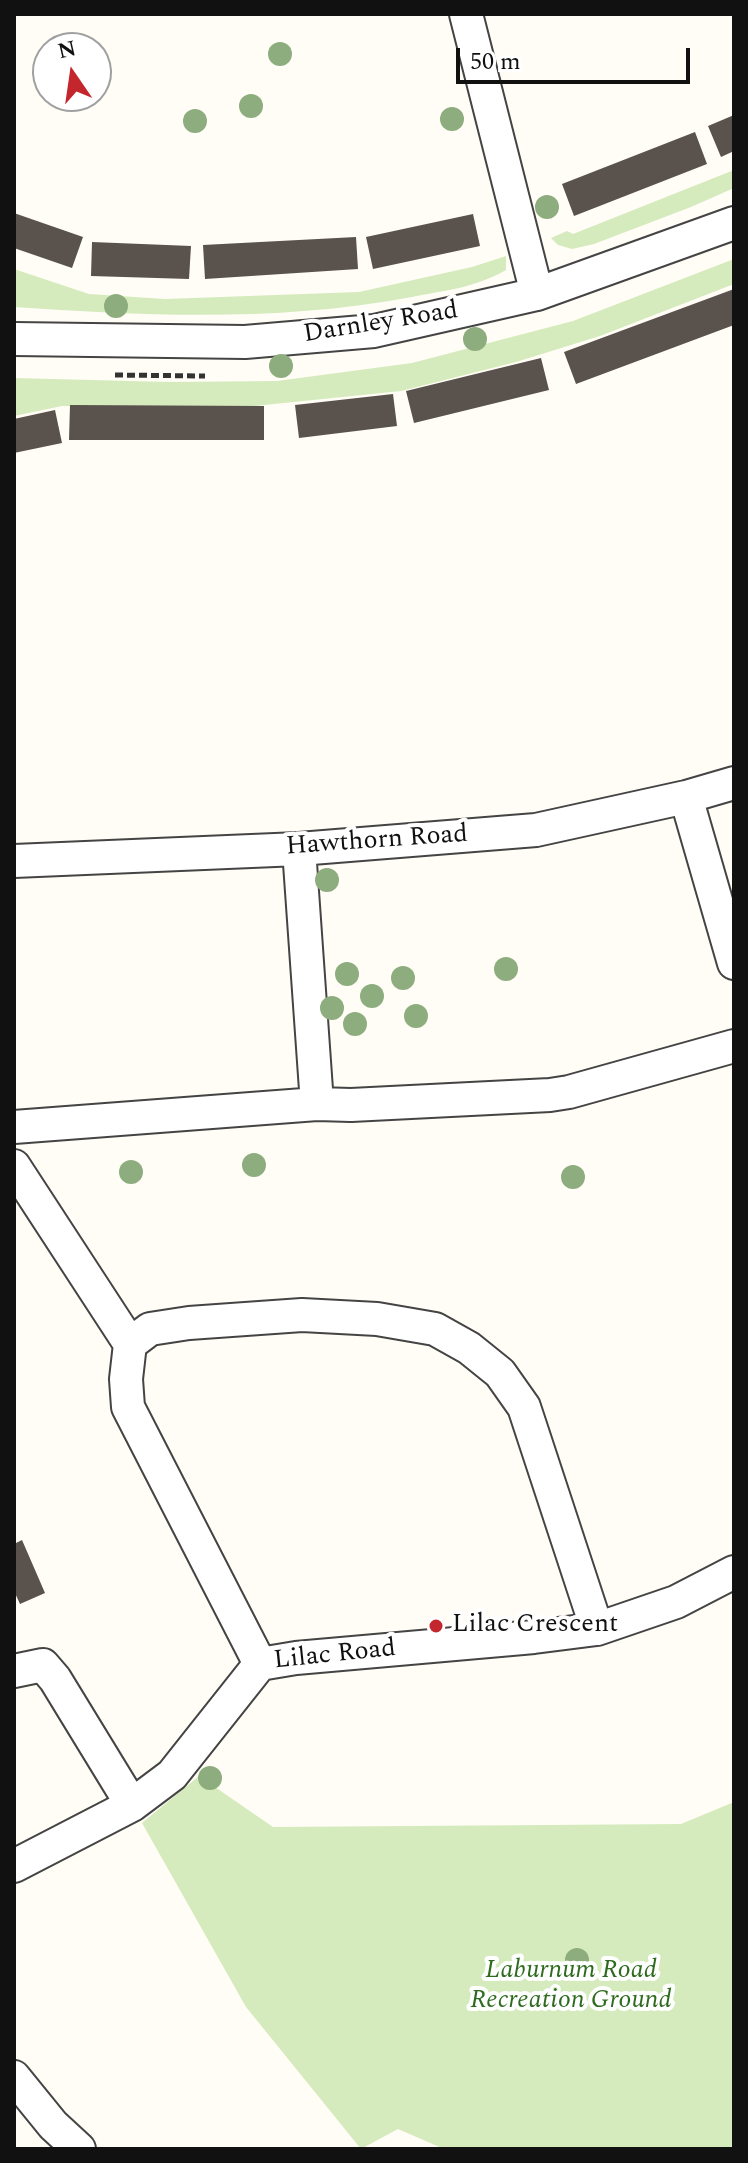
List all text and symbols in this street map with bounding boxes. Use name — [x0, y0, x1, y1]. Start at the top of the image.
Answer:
north arrow — [32, 32, 112, 112]
text: N — [54, 32, 79, 68]
scale bar — [460, 32, 694, 82]
text: 50 m — [470, 44, 521, 80]
street label: Darnley Road — [301, 296, 461, 352]
street label: Hawthorn Road — [285, 820, 469, 864]
place label: Lilac Crescent — [452, 1610, 618, 1642]
marker: Lilac Crescent — [427, 1617, 445, 1635]
street label: Lilac Road — [272, 1634, 398, 1678]
park label: Laburnum Road Recreation Ground — [470, 1956, 672, 2018]

